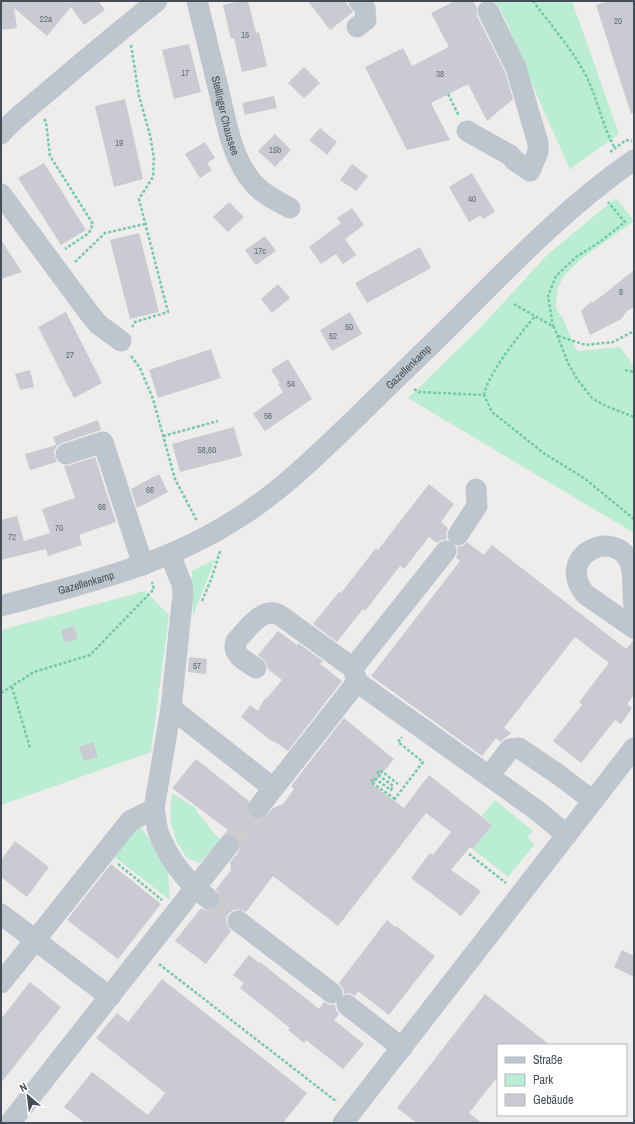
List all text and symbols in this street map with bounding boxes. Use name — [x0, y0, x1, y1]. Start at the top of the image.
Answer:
house number: 22a — [40, 13, 52, 25]
house number: 20 — [614, 15, 622, 27]
house number: 15 — [241, 29, 249, 41]
house number: 17 — [181, 67, 189, 79]
house number: 38 — [436, 68, 444, 80]
street label: Stellinger Chaussee — [209, 74, 243, 157]
house number: 19 — [115, 137, 123, 149]
house number: 15b — [269, 144, 281, 156]
house number: 40 — [468, 193, 476, 205]
house number: 17c — [254, 245, 266, 257]
house number: 8 — [619, 286, 623, 298]
house number: 50 — [345, 321, 353, 333]
house number: 52 — [329, 330, 337, 342]
street label: Gazellenkamp — [383, 342, 434, 392]
house number: 27 — [66, 349, 74, 361]
house number: 54 — [287, 378, 295, 390]
house number: 56 — [264, 410, 272, 422]
house number: 58,60 — [198, 444, 216, 456]
house number: 66 — [146, 484, 154, 496]
house number: 68 — [98, 501, 106, 513]
house number: 70 — [55, 522, 63, 534]
house number: 72 — [8, 531, 16, 543]
street label: Gazellenkamp — [56, 568, 116, 597]
house number: 57 — [193, 660, 201, 672]
legend — [497, 1044, 627, 1116]
text: Straße — [533, 1052, 563, 1068]
text: Park — [533, 1072, 553, 1088]
north arrow — [8, 1076, 48, 1116]
text: N — [17, 1079, 29, 1095]
text: Gebäude — [533, 1092, 574, 1108]

